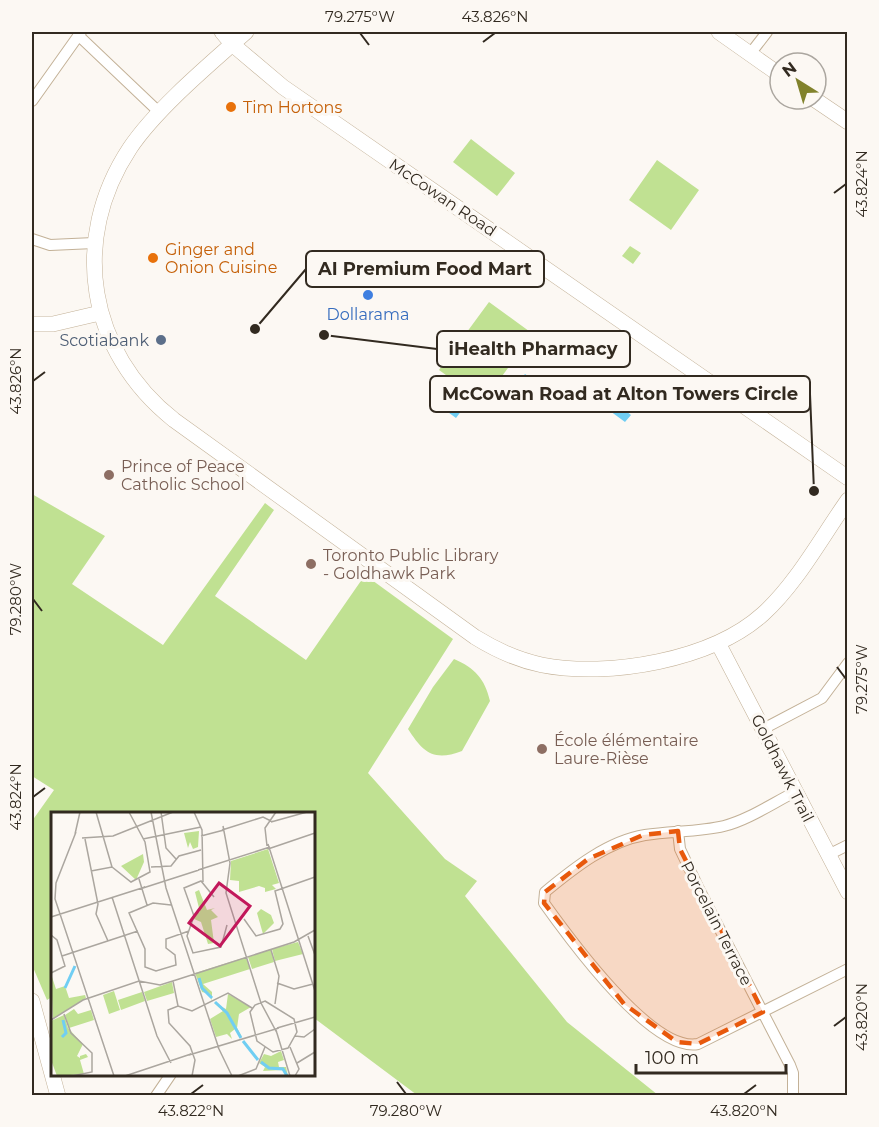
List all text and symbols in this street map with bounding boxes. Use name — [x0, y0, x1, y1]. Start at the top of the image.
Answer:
text: 79.275°W — [325, 7, 395, 26]
text: 43.826°N — [462, 7, 528, 26]
north arrow — [768, 51, 828, 111]
text: N — [778, 58, 800, 81]
place label: Tim Hortons — [243, 98, 342, 117]
marker: Tim Hortons — [224, 100, 238, 114]
text: 43.824°N — [852, 150, 871, 218]
street label: McCowan Road — [386, 155, 500, 240]
place label: Ginger and Onion Cuisine — [165, 240, 277, 277]
marker: Ginger and Onion Cuisine — [146, 251, 160, 265]
callout: AI Premium Food Mart — [306, 251, 544, 287]
text: AI Premium Food Mart — [317, 258, 532, 280]
marker: Dollarama — [361, 288, 375, 302]
place label: Dollarama — [327, 305, 409, 324]
place label: Scotiabank — [59, 331, 149, 350]
callout: iHealth Pharmacy — [437, 331, 630, 367]
marker: Scotiabank — [154, 333, 168, 347]
text: iHealth Pharmacy — [449, 338, 618, 360]
text: 43.826°N — [6, 348, 25, 414]
callout: McCowan Road at Alton Towers Circle — [430, 376, 810, 412]
text: McCowan Road at Alton Towers Circle — [442, 383, 798, 405]
place label: Prince of Peace Catholic School — [121, 457, 245, 494]
marker: Prince of Peace Catholic School — [102, 468, 116, 482]
place label: Toronto Public Library - Goldhawk Park — [323, 546, 499, 583]
marker: Toronto Public Library - Goldhawk Park — [304, 557, 318, 571]
text: 79.280°W — [6, 562, 25, 635]
text: 79.275°W — [852, 644, 871, 714]
street label: Goldhawk Trail — [747, 711, 818, 825]
place label: École élémentaire Laure-Rièse — [554, 731, 699, 768]
marker: École élémentaire Laure-Rièse — [535, 742, 549, 756]
text: 43.824°N — [6, 763, 25, 831]
inset map — [51, 812, 315, 1076]
street label: Porcelain Terrace — [677, 858, 756, 989]
text: 43.820°N — [852, 983, 871, 1051]
scale bar — [636, 1037, 786, 1075]
text: 100 m — [645, 1047, 699, 1069]
text: 43.822°N — [158, 1101, 224, 1120]
text: 79.280°W — [370, 1101, 443, 1120]
text: 43.820°N — [710, 1101, 778, 1120]

